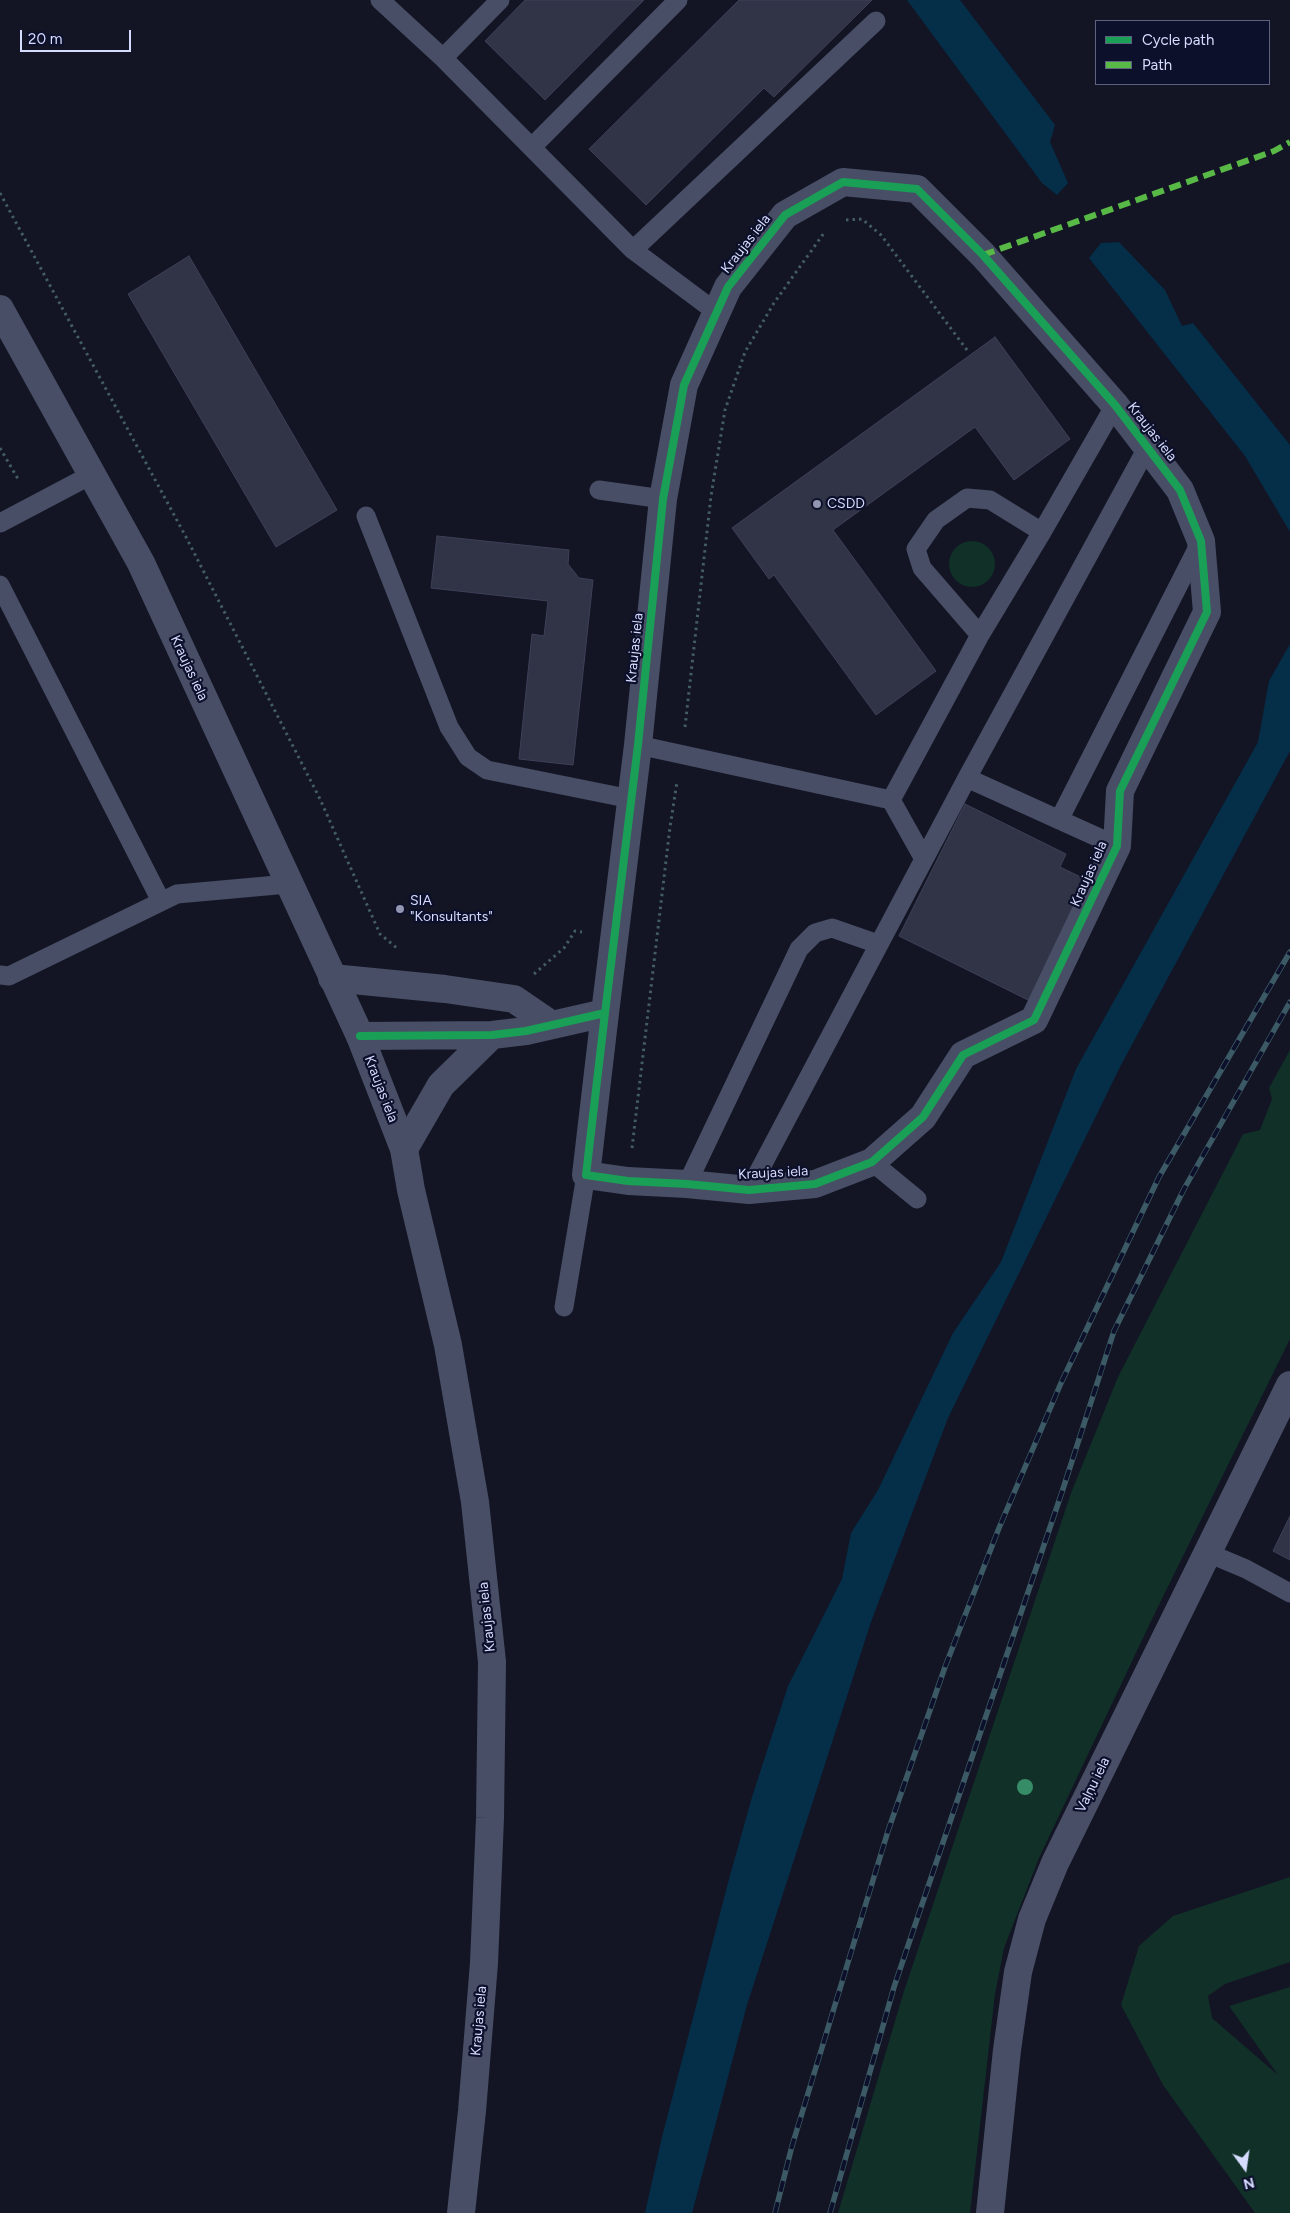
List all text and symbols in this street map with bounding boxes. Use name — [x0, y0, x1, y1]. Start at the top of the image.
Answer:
scale bar — [22, 20, 134, 52]
legend — [1095, 20, 1270, 85]
text: 20 m — [28, 30, 62, 48]
text: Cycle path — [1142, 31, 1214, 49]
text: Path — [1142, 56, 1172, 74]
street label: Kraujas iela — [718, 211, 774, 277]
street label: Kraujas iela — [1124, 399, 1180, 465]
place label: CSDD — [827, 496, 865, 512]
marker: CSDD — [811, 498, 823, 510]
street label: Kraujas iela — [623, 612, 647, 684]
street label: Kraujas iela — [167, 633, 211, 703]
street label: Kraujas iela — [1067, 839, 1111, 909]
place label: SIA "Konsultants" — [410, 893, 493, 926]
marker: SIA "Konsultants" — [394, 903, 406, 915]
street label: Kraujas iela — [361, 1053, 401, 1125]
street label: Kraujas iela — [738, 1163, 808, 1183]
street label: Kraujas iela — [475, 1581, 499, 1653]
street label: Vaļņu iela — [1072, 1755, 1114, 1815]
street label: Kraujas iela — [468, 1985, 490, 2057]
north arrow — [1220, 2143, 1270, 2193]
text: N — [1241, 2173, 1256, 2193]

